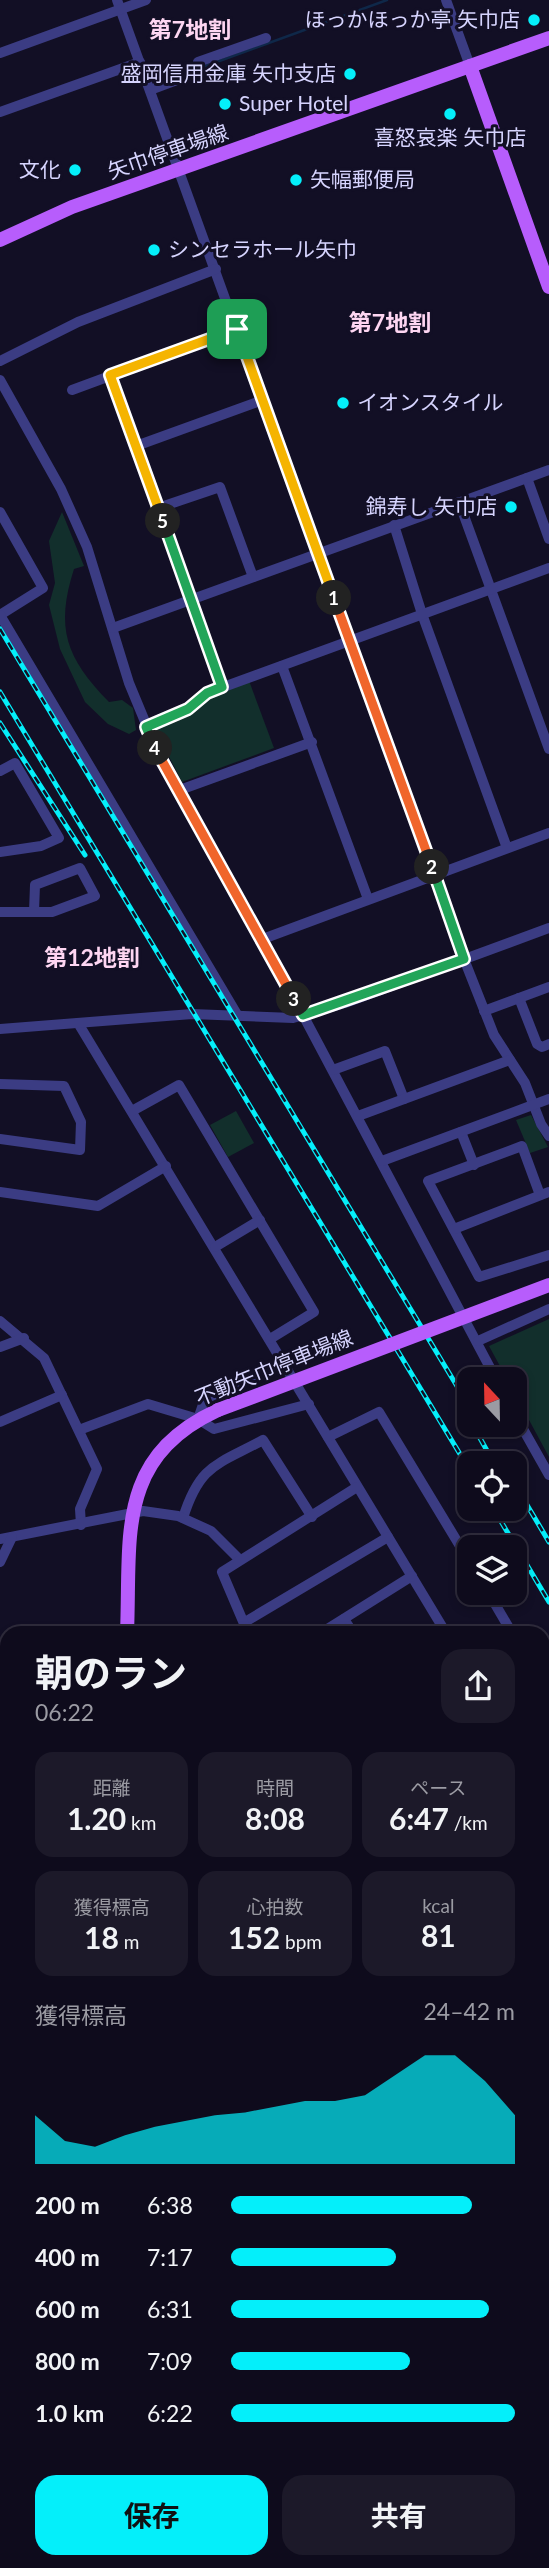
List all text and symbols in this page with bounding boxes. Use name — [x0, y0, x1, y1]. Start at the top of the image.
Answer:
place label: ほっかほっか亭 矢巾店 — [305, 6, 520, 31]
marker: ほっかほっか亭 矢巾店 — [526, 12, 542, 28]
district label: 第7地割 — [149, 15, 231, 43]
place label: 盛岡信用金庫 矢巾支店 — [121, 60, 336, 85]
marker: 盛岡信用金庫 矢巾支店 — [342, 66, 358, 82]
place label: Super Hotel — [239, 90, 348, 115]
marker: Super Hotel — [217, 96, 233, 112]
marker: 喜怒哀楽 矢巾店 — [442, 106, 458, 122]
street label: 矢巾停車場線 — [104, 118, 231, 183]
place label: 喜怒哀楽 矢巾店 — [374, 124, 526, 149]
place label: 文化 — [19, 156, 61, 181]
marker: 文化 — [67, 162, 83, 178]
place label: 矢幅郵便局 — [310, 166, 415, 191]
marker: 矢幅郵便局 — [288, 172, 304, 188]
place label: シンセラホール矢巾 — [168, 236, 357, 261]
marker: シンセラホール矢巾 — [146, 242, 162, 258]
pin — [207, 299, 267, 359]
district label: 第7地割 — [349, 308, 431, 336]
icon: arrive — [218, 310, 256, 348]
place label: イオンスタイル — [357, 389, 504, 414]
marker: イオンスタイル — [335, 395, 351, 411]
place label: 錦寿し 矢巾店 — [366, 493, 497, 518]
marker: 錦寿し 矢巾店 — [503, 499, 519, 515]
pin: 5 — [146, 504, 180, 538]
text: 5 — [157, 509, 168, 532]
pin: 1 — [316, 580, 352, 616]
text: 1 — [328, 586, 339, 609]
pin: 4 — [138, 730, 172, 766]
text: 4 — [149, 736, 160, 759]
pin: 2 — [414, 850, 450, 884]
text: 2 — [426, 855, 437, 878]
district label: 第12地割 — [44, 943, 140, 971]
pin: 3 — [276, 982, 312, 1016]
text: 3 — [288, 987, 299, 1010]
street label: 不動矢巾停車場線 — [191, 1324, 356, 1410]
north arrow — [457, 1367, 527, 1437]
map controls — [457, 1367, 527, 1605]
button: locate — [457, 1451, 527, 1521]
button: layers — [457, 1535, 527, 1605]
text: 朝のラン — [35, 1649, 187, 1695]
button: share — [441, 1649, 515, 1723]
text: 06:22 — [35, 1698, 94, 1726]
text: 距離 — [93, 1776, 131, 1799]
text: 時間 — [256, 1776, 294, 1799]
text: ペース — [410, 1776, 466, 1799]
text: 1.20 — [67, 1800, 126, 1836]
text: 8:08 — [245, 1800, 305, 1836]
text: 6:47 — [389, 1800, 449, 1836]
text: km — [126, 1811, 156, 1834]
text: /km — [449, 1811, 488, 1834]
text: kcal — [422, 1894, 454, 1917]
text: 獲得標高 — [74, 1895, 150, 1918]
text: 心拍数 — [246, 1895, 304, 1918]
text: 81 — [421, 1917, 456, 1953]
text: 18 — [84, 1919, 119, 1955]
text: 152 — [228, 1919, 280, 1955]
text: m — [119, 1930, 139, 1953]
text: bpm — [280, 1930, 322, 1953]
text: 24–42 m — [423, 1997, 515, 2025]
text: 獲得標高 — [35, 2001, 127, 2029]
text: 200 m — [35, 2191, 100, 2219]
text: 6:38 — [147, 2191, 193, 2219]
text: 400 m — [35, 2243, 100, 2271]
text: 7:17 — [147, 2243, 193, 2271]
text: 600 m — [35, 2295, 100, 2323]
text: 6:31 — [147, 2295, 193, 2323]
text: 800 m — [35, 2347, 100, 2375]
text: 7:09 — [147, 2347, 193, 2375]
text: 1.0 km — [35, 2399, 104, 2427]
text: 6:22 — [147, 2399, 193, 2427]
button: 保存 — [35, 2475, 268, 2555]
button: 共有 — [282, 2475, 515, 2555]

